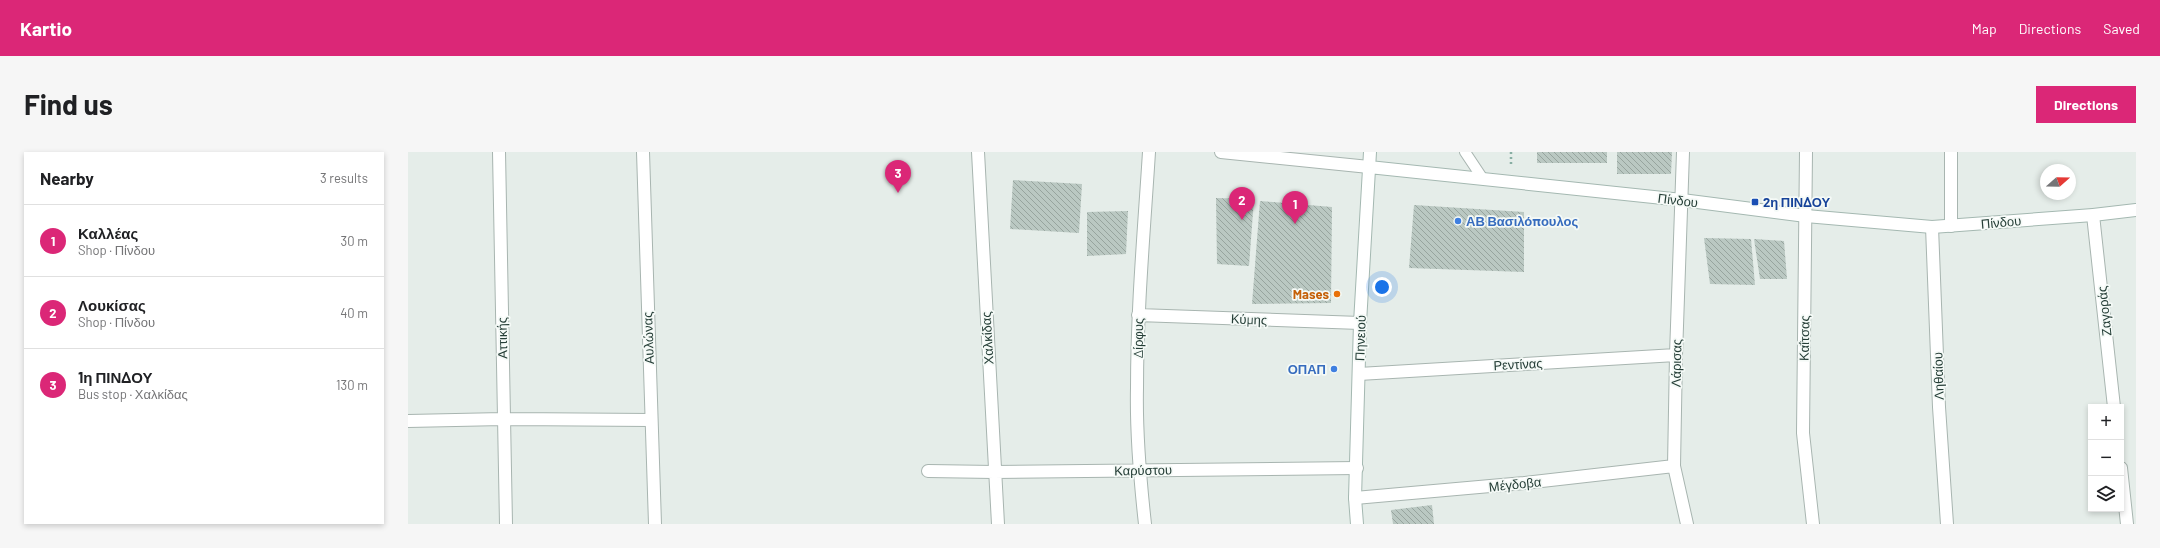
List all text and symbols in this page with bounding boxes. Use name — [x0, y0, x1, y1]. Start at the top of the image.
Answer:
text: Kartio — [20, 17, 72, 40]
text: Map — [1972, 20, 1997, 37]
text: Directions — [2019, 20, 2081, 37]
text: Saved — [2103, 20, 2140, 37]
button: Directions — [2036, 86, 2136, 123]
text: Find us — [24, 87, 113, 121]
pin: 3 — [885, 160, 911, 193]
north arrow — [2040, 164, 2076, 200]
text: Nearby — [40, 168, 94, 188]
text: 3 results — [320, 170, 368, 186]
pin: 2 — [1229, 187, 1255, 220]
street label: Πίνδου — [1657, 190, 1699, 210]
pin: 1 — [1282, 191, 1308, 224]
place label: 2η ΠΙΝΔΟΥ — [1763, 194, 1831, 210]
marker: 2η ΠΙΝΔΟΥ — [1750, 197, 1760, 207]
street label: Πίνδου — [1980, 212, 2022, 232]
place label: ΑΒ Βασιλόπουλος — [1466, 213, 1578, 229]
marker: ΑΒ Βασιλόπουλος — [1453, 216, 1463, 226]
text: Καλλέας — [78, 224, 138, 242]
text: 1 — [51, 233, 55, 249]
text: 30 m — [341, 233, 368, 249]
text: Shop · Πίνδου — [78, 242, 155, 258]
your location — [1372, 277, 1392, 297]
street label: Ζαγοράς — [2093, 285, 2115, 337]
place label: Mases — [1293, 286, 1329, 302]
marker: Mases — [1332, 289, 1342, 299]
text: Λουκίσας — [78, 296, 146, 314]
text: 2 — [49, 305, 57, 321]
text: 40 m — [340, 305, 368, 321]
street label: Κύμης — [1231, 310, 1267, 328]
street label: Αυλώνας — [639, 311, 657, 365]
street label: Χαλκίδας — [978, 311, 996, 365]
text: Shop · Πίνδου — [78, 314, 155, 330]
street label: Πηνειού — [1351, 315, 1369, 361]
street label: Καΐτσας — [1796, 315, 1812, 361]
street label: Αττικής — [494, 317, 510, 359]
street label: Δίρφυς — [1130, 318, 1146, 358]
street label: Λάρισας — [1668, 339, 1684, 387]
street label: Ληθαίου — [1929, 352, 1947, 400]
street label: Ρεντίνας — [1493, 355, 1543, 373]
place label: ΟΠΑΠ — [1288, 361, 1326, 377]
marker: ΟΠΑΠ — [1329, 364, 1339, 374]
text: 1η ΠΙΝΔΟΥ — [78, 368, 152, 386]
text: 3 — [49, 377, 57, 393]
text: 130 m — [336, 377, 368, 393]
text: Bus stop · Χαλκίδας — [78, 386, 188, 402]
map controls — [2088, 404, 2124, 512]
button: + — [2088, 404, 2124, 440]
button: − — [2088, 440, 2124, 476]
street label: Καρύστου — [1114, 461, 1172, 479]
street label: Μέγδοβα — [1488, 473, 1542, 495]
button: layers — [2088, 476, 2124, 512]

